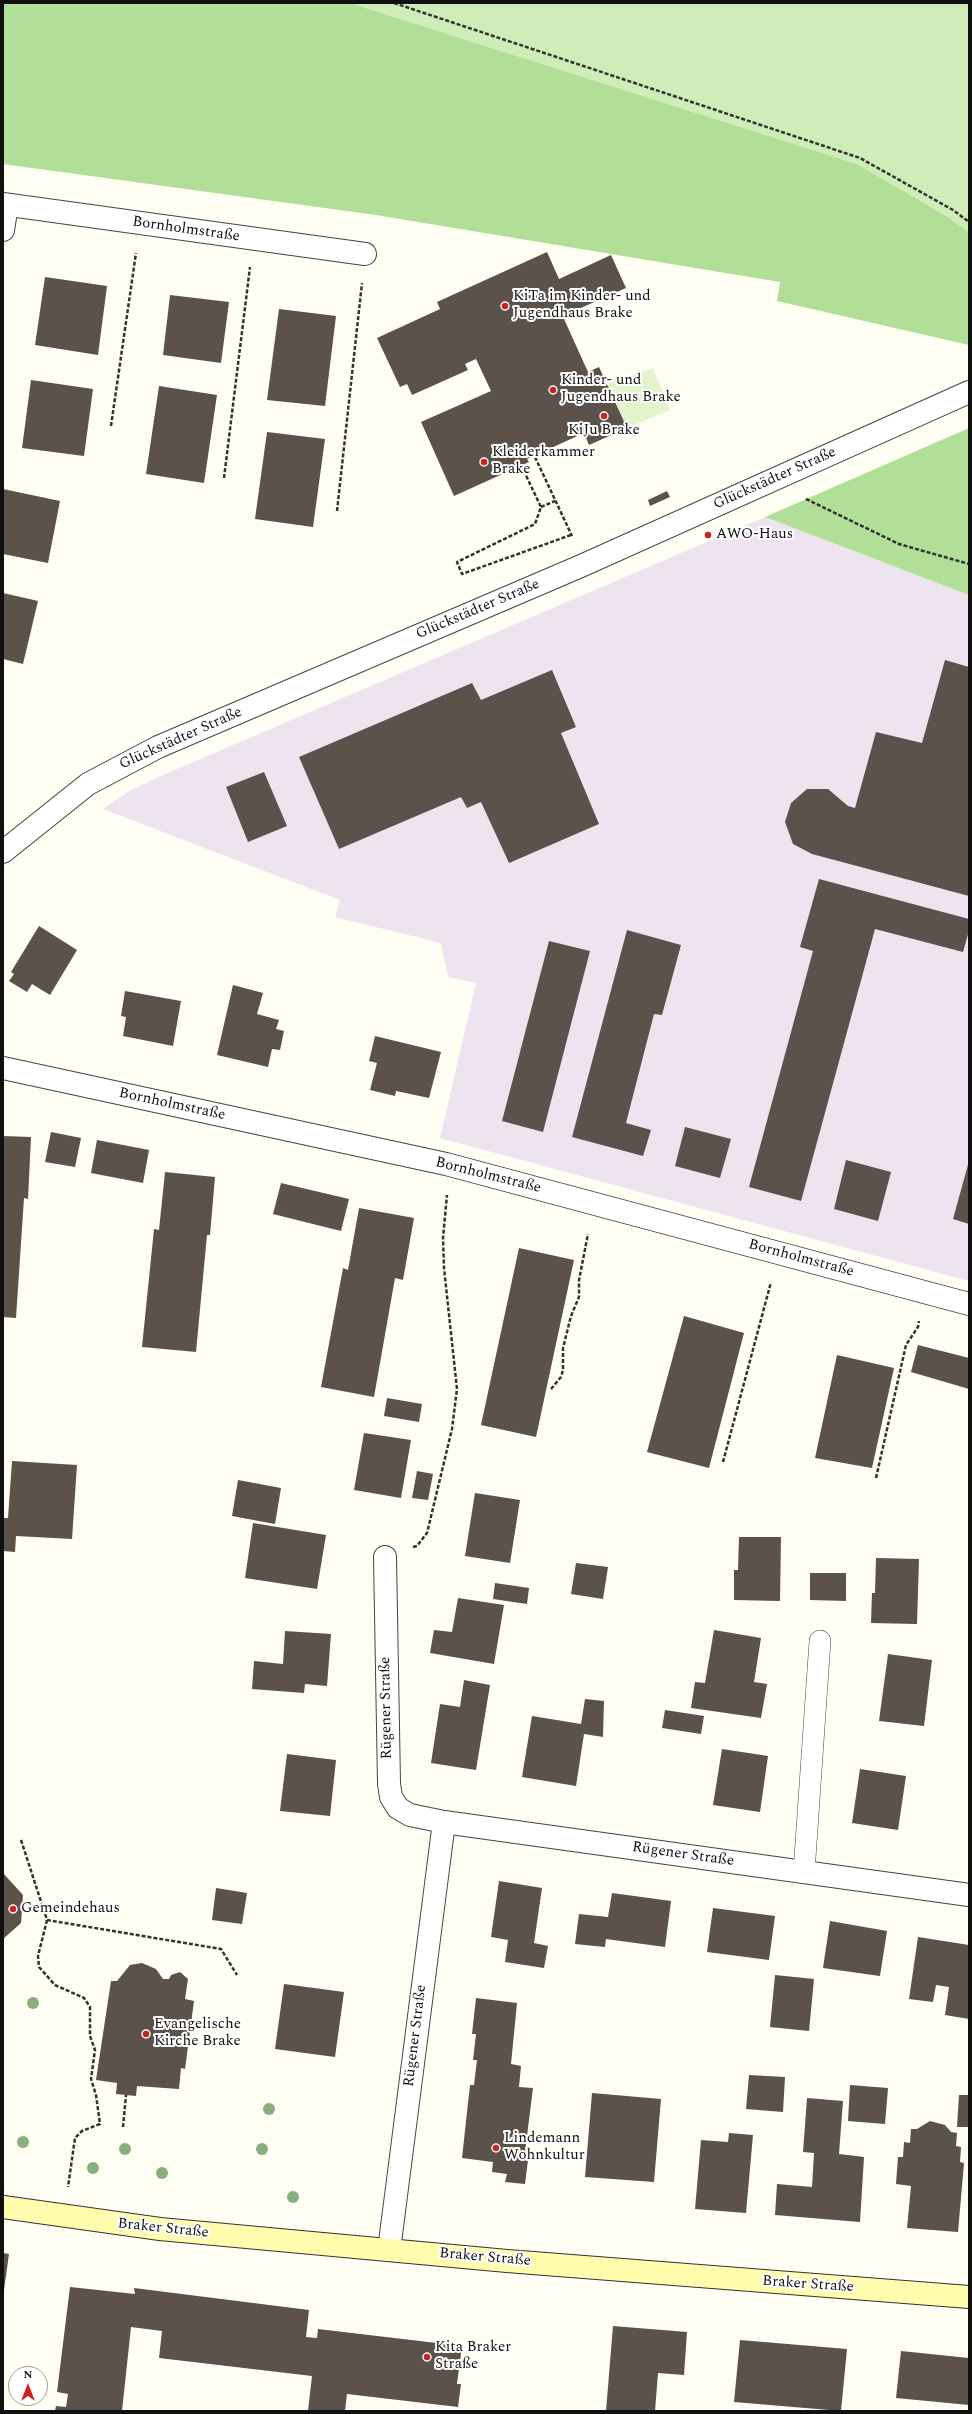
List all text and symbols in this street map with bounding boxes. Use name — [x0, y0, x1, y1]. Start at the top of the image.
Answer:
street label: Bornholmstraße — [131, 214, 241, 246]
place label: KiTa im Kinder- und Jugendhaus Brake — [513, 288, 651, 323]
marker: KiTa im Kinder- und Jugendhaus Brake — [500, 301, 510, 311]
place label: Kinder- und Jugendhaus Brake — [561, 372, 681, 407]
marker: Kinder- und Jugendhaus Brake — [548, 385, 558, 395]
marker: KiJu Brake — [599, 411, 609, 421]
place label: KiJu Brake — [568, 422, 640, 440]
place label: Kleiderkammer Brake — [492, 444, 595, 479]
street label: Glückstädter Straße — [711, 444, 839, 514]
marker: Kleiderkammer Brake — [479, 457, 489, 467]
place label: AWO-Haus — [716, 526, 793, 544]
marker: AWO-Haus — [703, 530, 713, 540]
street label: Glückstädter Straße — [413, 576, 543, 644]
street label: Glückstädter Straße — [117, 704, 245, 774]
street label: Bornholmstraße — [117, 1085, 227, 1125]
street label: Bornholmstraße — [433, 1154, 543, 1198]
street label: Bornholmstraße — [746, 1236, 856, 1282]
street label: Rügener Straße — [377, 1657, 397, 1759]
street label: Rügener Straße — [631, 1839, 735, 1871]
place label: Gemeindehaus — [21, 1900, 120, 1918]
marker: Gemeindehaus — [8, 1904, 18, 1914]
street label: Rügener Straße — [401, 1984, 431, 2088]
place label: Evangelische Kirche Brake — [154, 2016, 241, 2051]
marker: Evangelische Kirche Brake — [141, 2029, 151, 2039]
place label: Lindemann Wohnkultur — [504, 2130, 585, 2165]
marker: Lindemann Wohnkultur — [491, 2143, 501, 2153]
street label: Braker Straße — [117, 2215, 209, 2243]
street label: Braker Straße — [439, 2245, 531, 2271]
street label: Braker Straße — [762, 2273, 854, 2297]
place label: Kita Braker Straße — [435, 2339, 511, 2374]
marker: Kita Braker Straße — [422, 2352, 432, 2362]
north arrow — [8, 2366, 48, 2406]
text: N — [24, 2366, 32, 2383]

